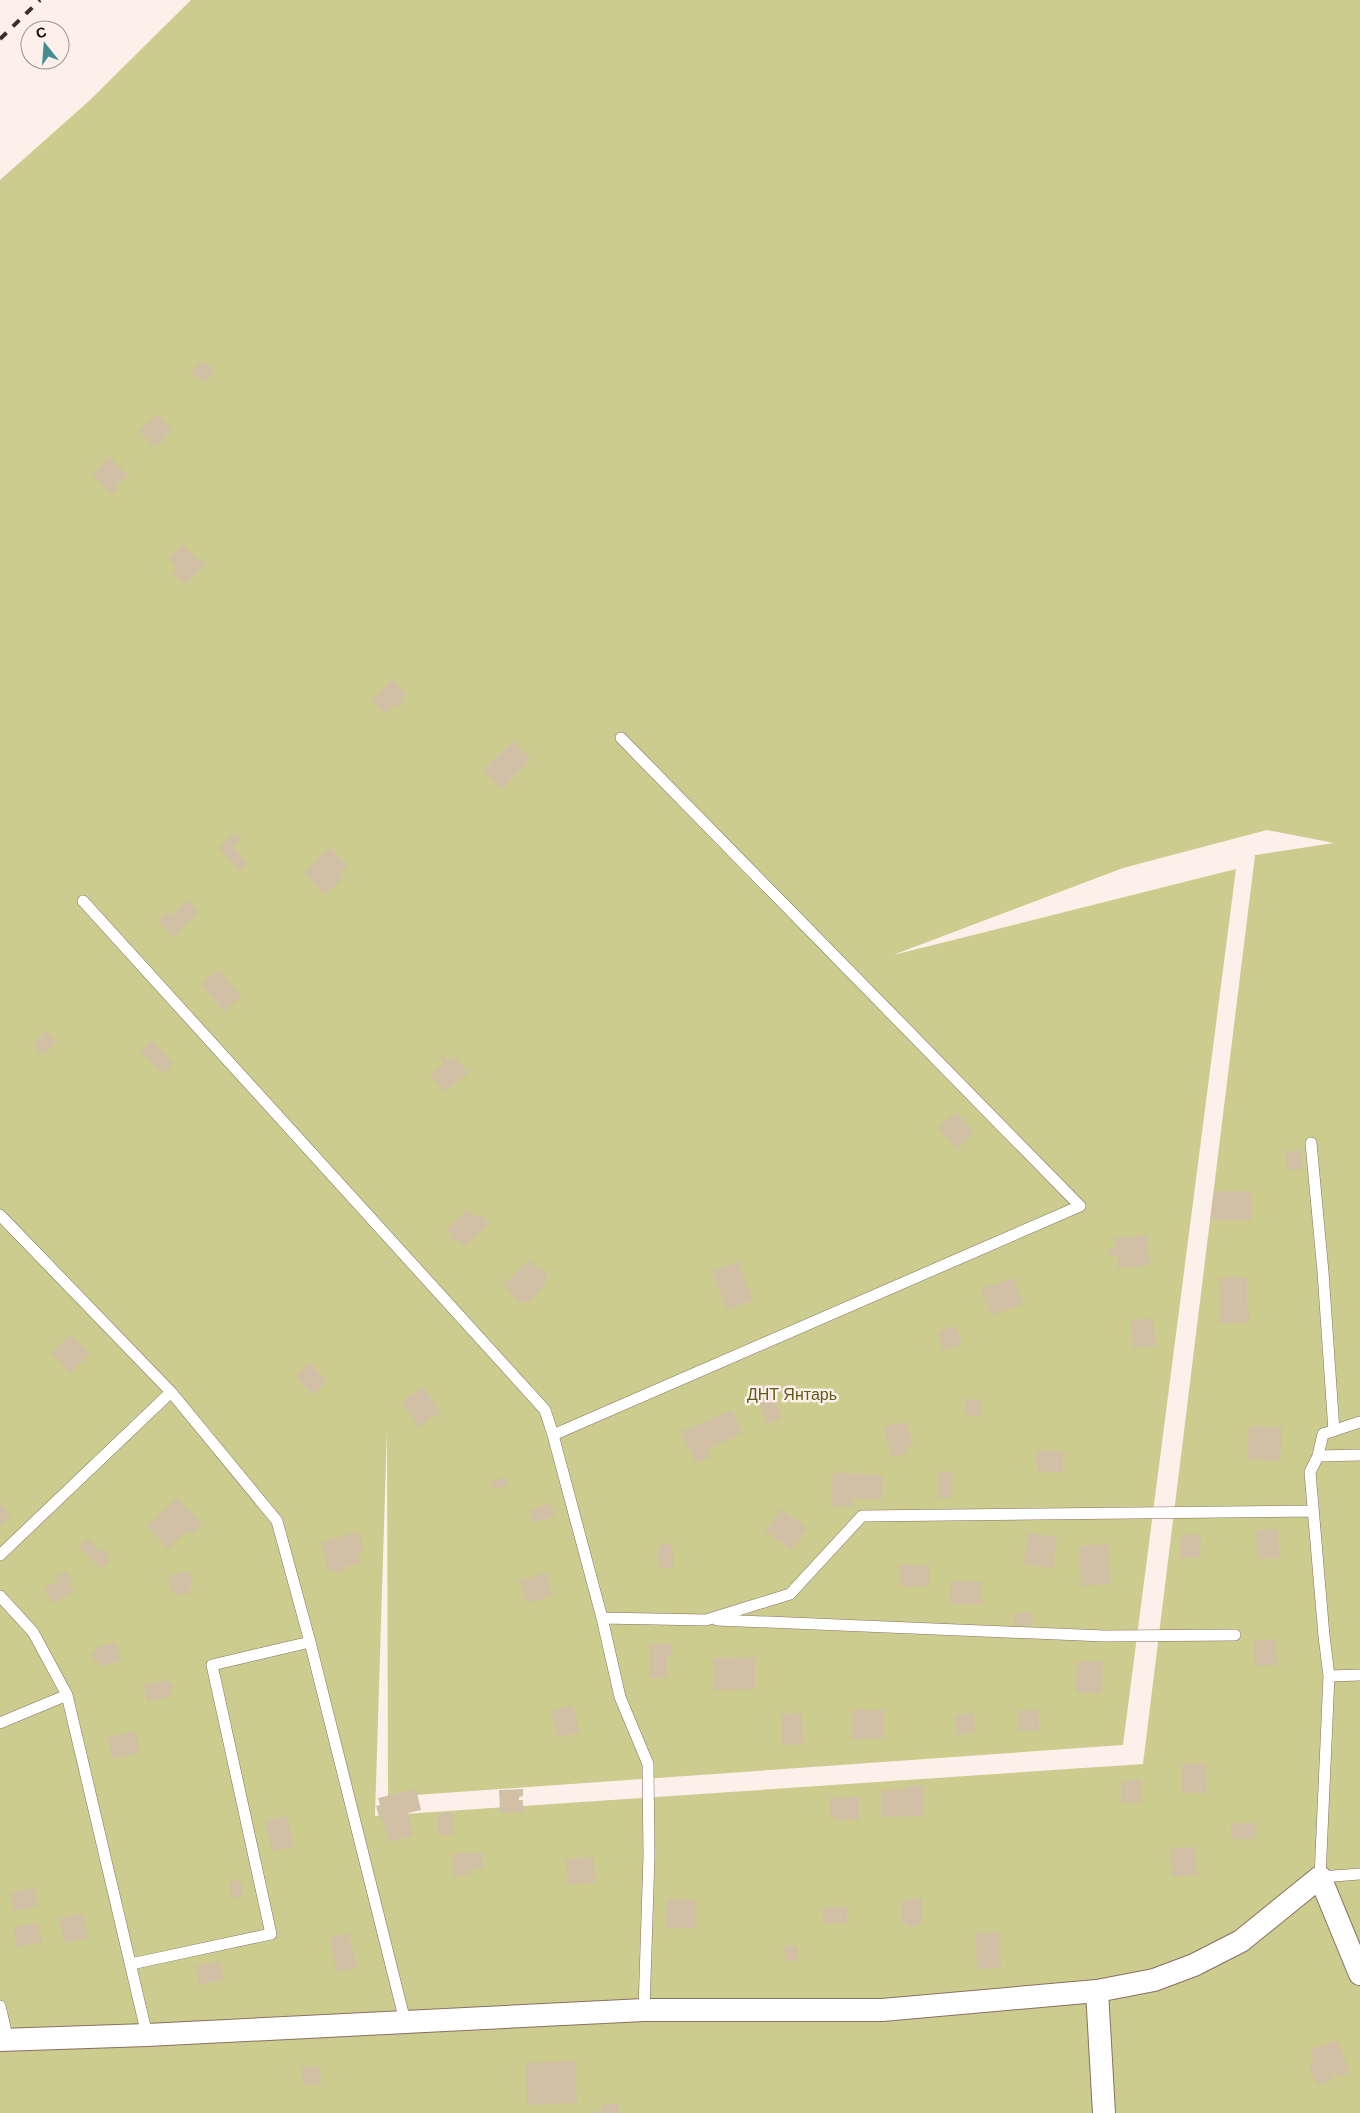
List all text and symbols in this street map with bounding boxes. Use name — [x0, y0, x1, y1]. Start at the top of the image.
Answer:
north arrow — [20, 20, 70, 70]
text: С — [34, 22, 49, 43]
park label: ДНТ Янтарь — [747, 1384, 837, 1405]

